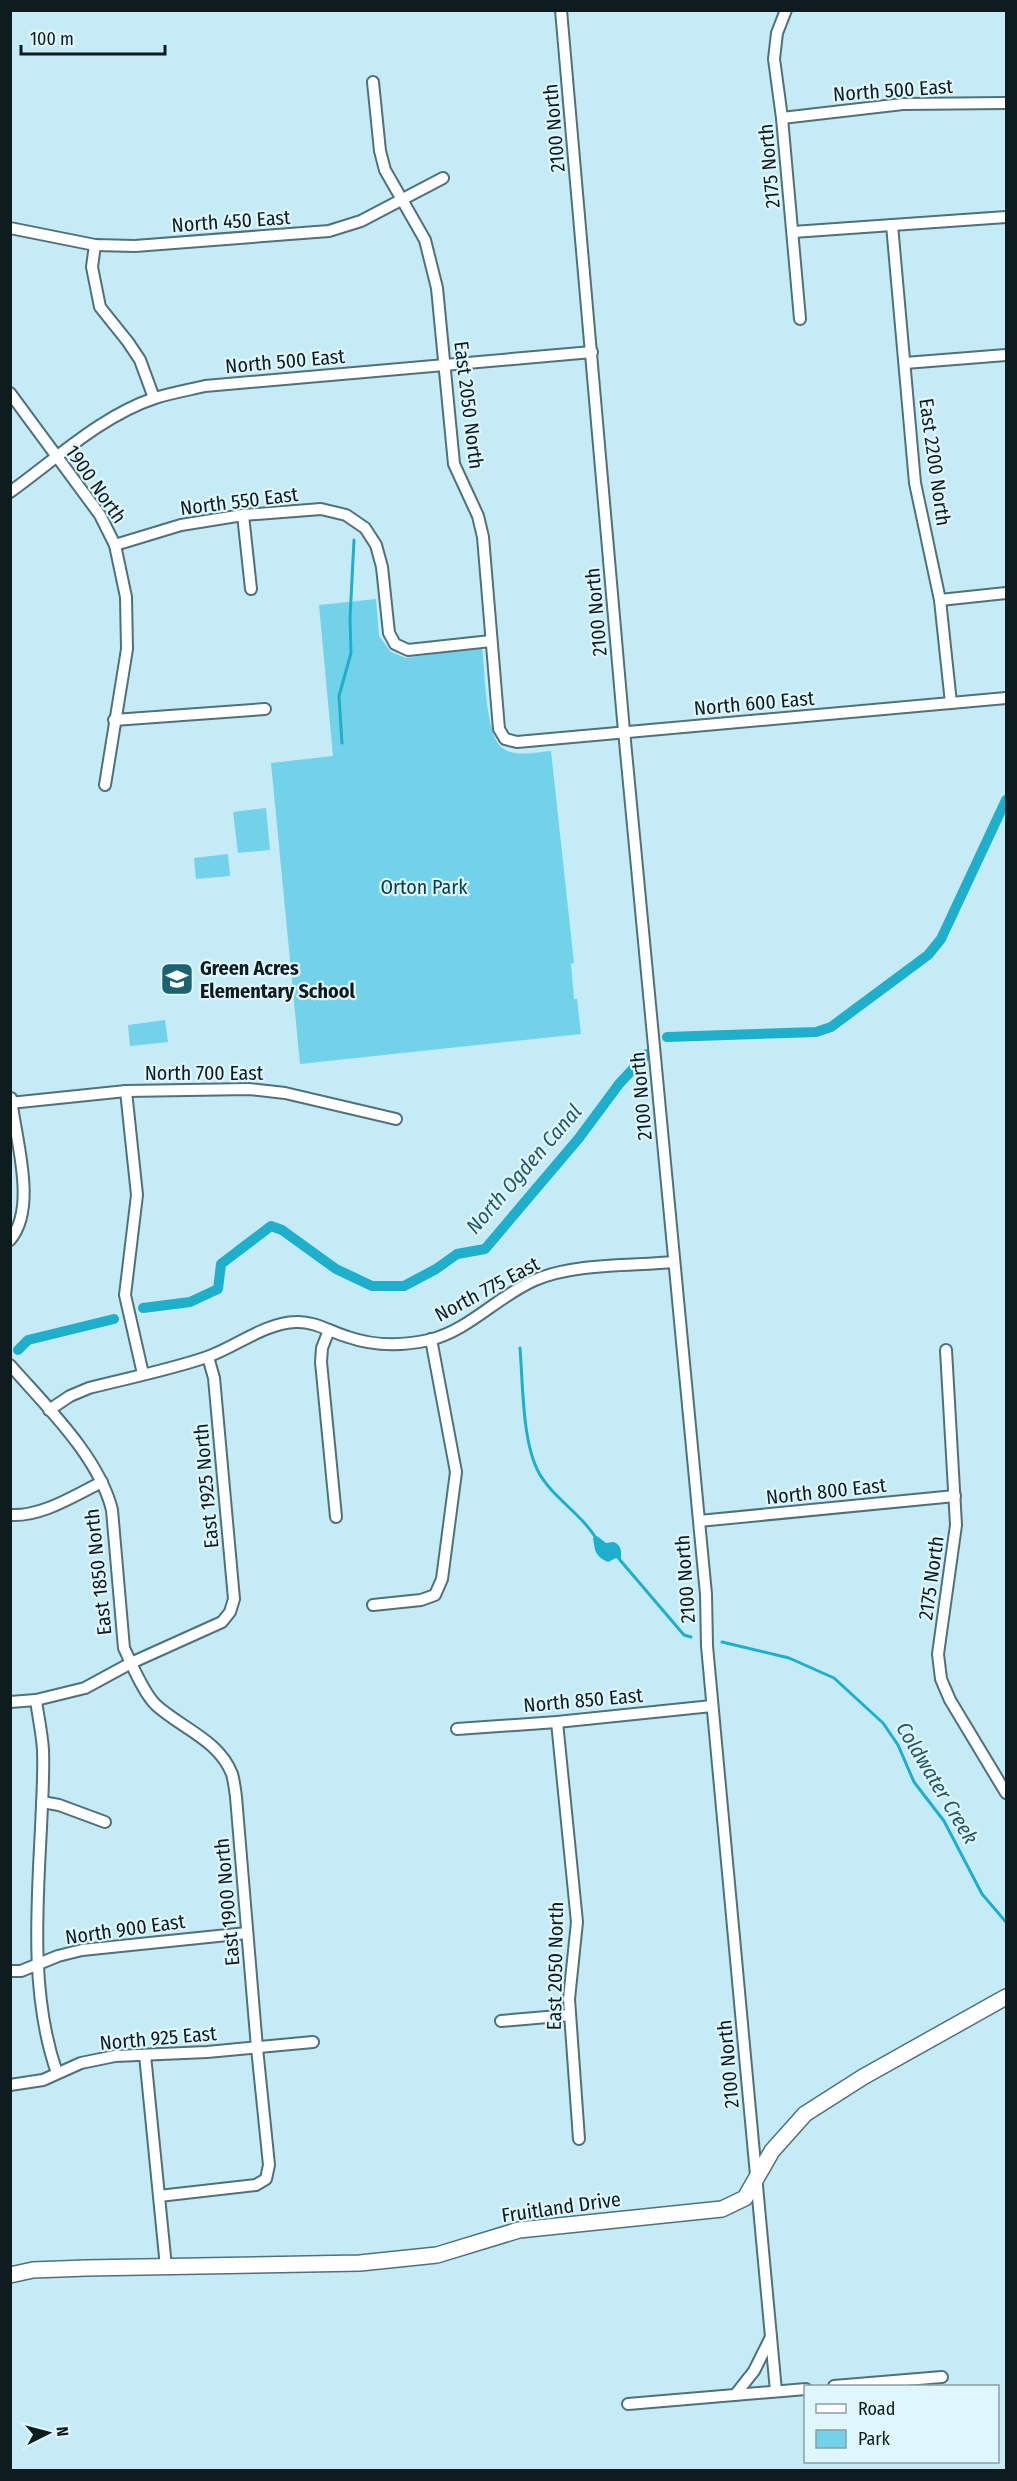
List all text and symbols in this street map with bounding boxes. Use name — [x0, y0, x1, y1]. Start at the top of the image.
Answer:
scale bar — [21, 18, 165, 56]
text: 100 m — [30, 28, 74, 50]
street label: North 500 East — [832, 74, 954, 106]
street label: 2100 North — [538, 83, 570, 173]
street label: 2175 North — [753, 123, 785, 209]
street label: North 450 East — [171, 205, 292, 237]
street label: East 2050 North — [449, 340, 489, 470]
street label: North 500 East — [224, 344, 346, 378]
street label: East 2200 North — [914, 397, 956, 527]
street label: 1900 North — [60, 440, 132, 528]
street label: North 550 East — [179, 482, 300, 520]
street label: 2100 North — [580, 567, 612, 657]
street label: North 600 East — [693, 686, 816, 720]
park label: Orton Park — [380, 875, 468, 899]
place label: Green Acres Elementary School — [200, 956, 355, 1003]
school or university icon: Green Acres Elementary School — [159, 961, 195, 997]
street label: 2100 North — [625, 1051, 657, 1141]
street label: North 700 East — [145, 1061, 264, 1085]
water label: North Ogden Canal — [461, 1099, 587, 1239]
street label: North 775 East — [431, 1251, 544, 1327]
street label: East 1925 North — [189, 1423, 223, 1549]
street label: North 800 East — [765, 1473, 888, 1509]
street label: East 1850 North — [79, 1507, 117, 1637]
street label: 2100 North — [670, 1534, 700, 1624]
street label: 2175 North — [913, 1534, 949, 1622]
street label: North 850 East — [522, 1683, 644, 1717]
water label: Coldwater Creek — [890, 1717, 984, 1849]
street label: East 1900 North — [209, 1837, 245, 1967]
street label: East 2050 North — [542, 1901, 568, 2031]
street label: North 900 East — [64, 1909, 187, 1949]
street label: 2100 North — [712, 2019, 744, 2109]
street label: North 925 East — [98, 2021, 218, 2055]
street label: Fruitland Drive — [500, 2187, 622, 2227]
legend — [804, 2385, 999, 2463]
text: Road — [858, 2398, 895, 2420]
north arrow — [18, 2403, 78, 2463]
text: N — [52, 2426, 72, 2437]
text: Park — [858, 2428, 891, 2450]

